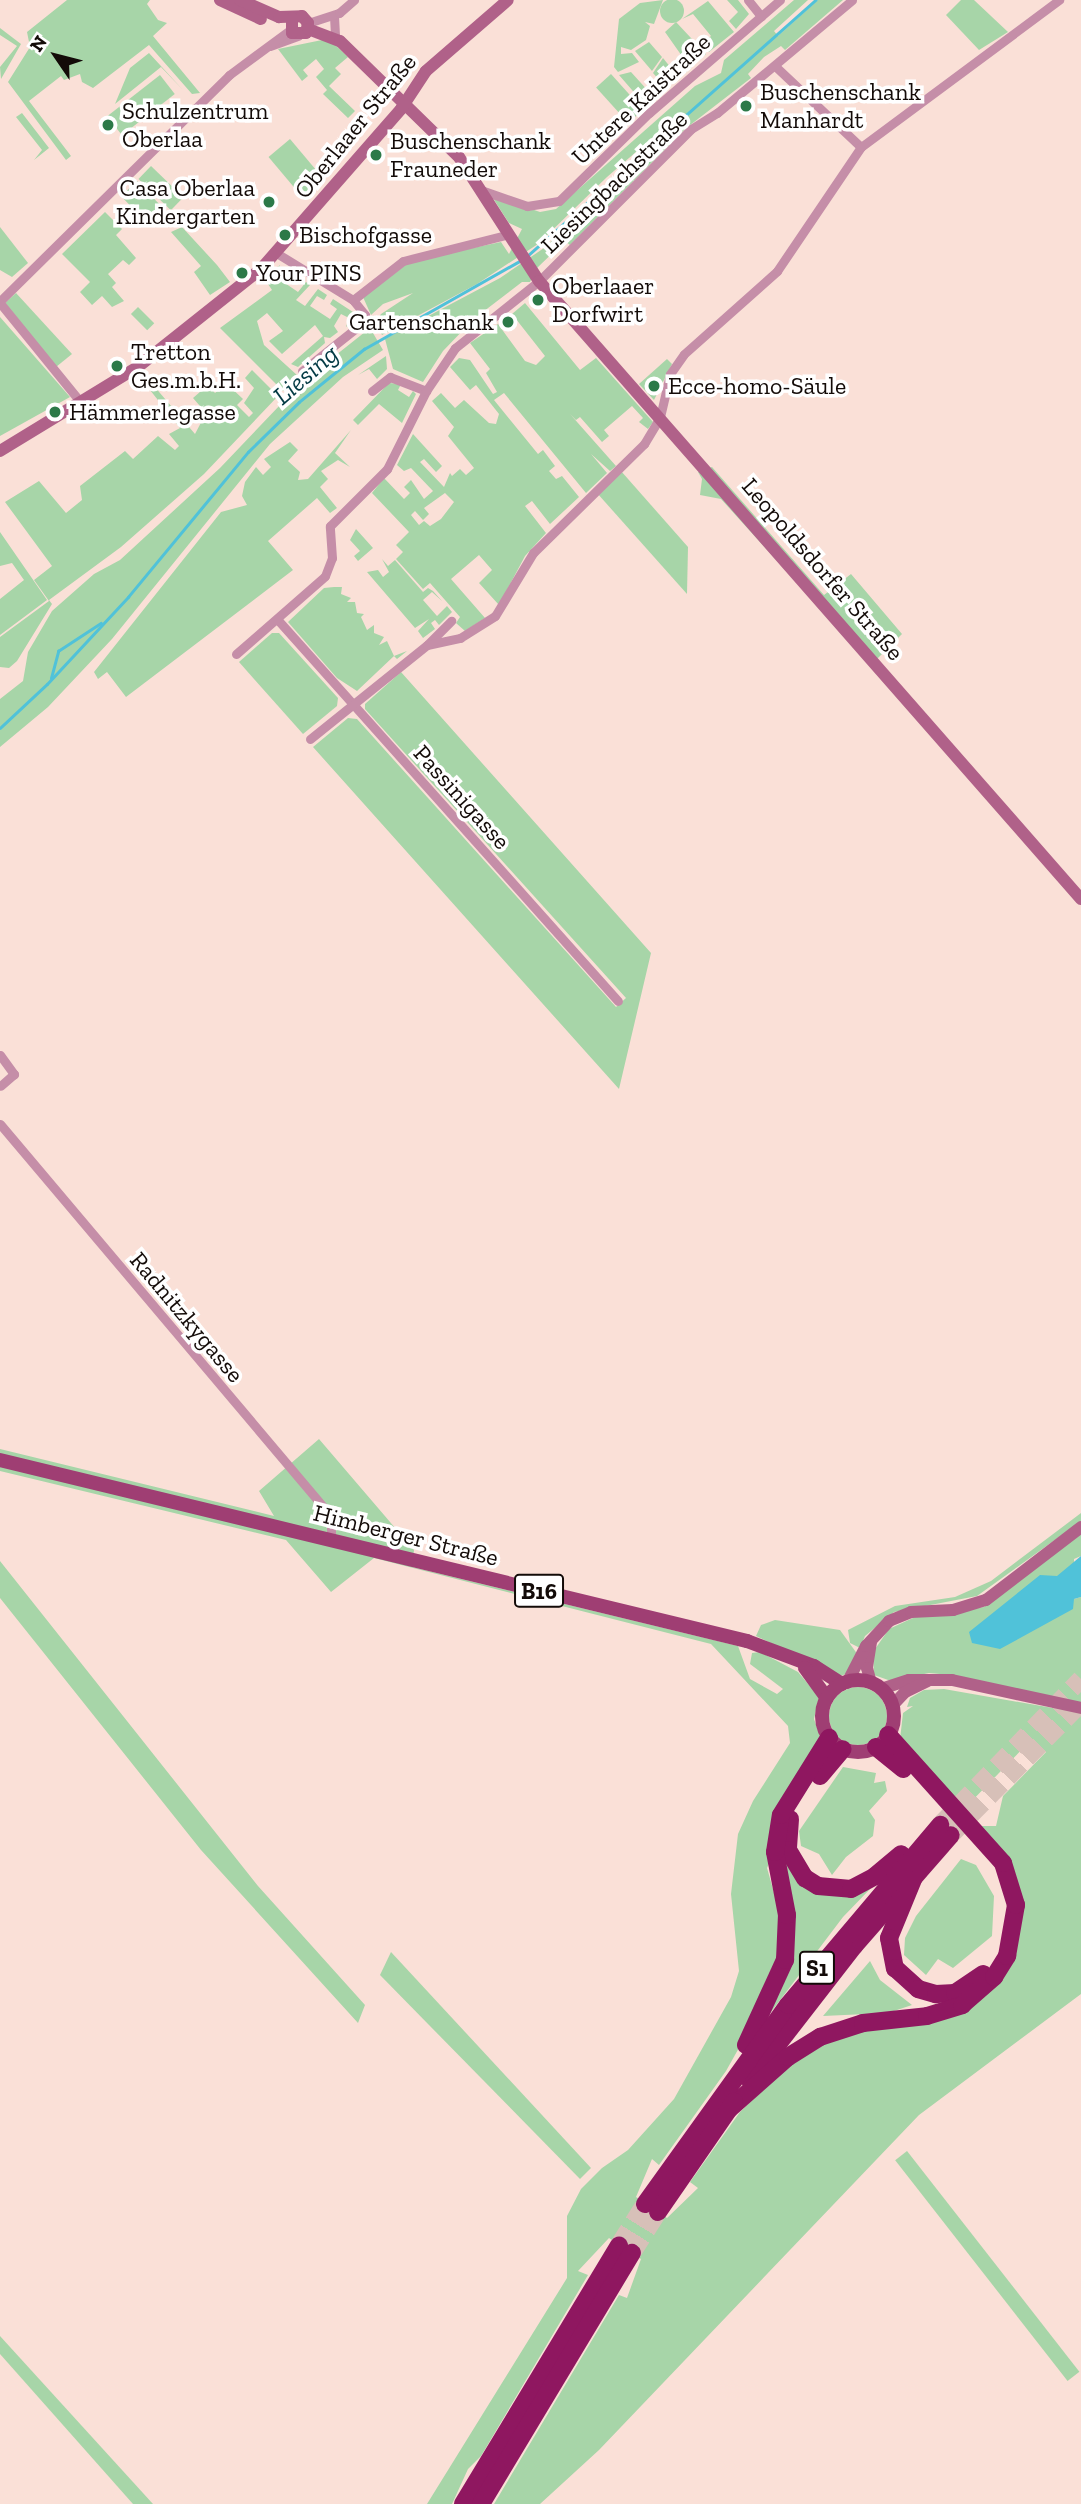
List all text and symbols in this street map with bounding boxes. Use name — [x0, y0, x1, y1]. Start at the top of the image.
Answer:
north arrow — [21, 21, 91, 91]
street label: Untere Kaistraße — [566, 27, 716, 171]
text: N — [25, 31, 52, 56]
street label: Oberlaaer Straße — [288, 48, 422, 204]
place label: Buschenschank Manhardt — [760, 78, 921, 134]
place label: Schulzentrum Oberlaa — [122, 97, 268, 153]
marker: Buschenschank Manhardt — [738, 98, 754, 114]
street label: Liesingbachstraße — [535, 105, 693, 259]
marker: Schulzentrum Oberlaa — [100, 117, 116, 133]
place label: Buschenschank Frauneder — [390, 127, 551, 183]
marker: Buschenschank Frauneder — [368, 147, 384, 163]
place label: Casa Oberlaa Kindergarten — [116, 174, 255, 230]
marker: Casa Oberlaa Kindergarten — [261, 194, 277, 210]
place label: Bischofgasse — [299, 221, 432, 249]
marker: Bischofgasse — [277, 227, 293, 243]
place label: Your PINS — [256, 259, 362, 287]
marker: Your PINS — [234, 265, 250, 281]
place label: Oberlaaer Dorfwirt — [552, 272, 654, 328]
marker: Oberlaaer Dorfwirt — [530, 292, 546, 308]
place label: Gartenschank — [349, 308, 494, 336]
marker: Gartenschank — [500, 314, 516, 330]
place label: Tretton Ges.m.b.H. — [131, 338, 241, 394]
water label: Liesing — [267, 338, 345, 412]
marker: Tretton Ges.m.b.H. — [109, 358, 125, 374]
place label: Ecce-homo-Säule — [668, 372, 846, 400]
marker: Ecce-homo-Säule — [646, 378, 662, 394]
place label: Hämmerlegasse — [69, 398, 236, 426]
marker: Hämmerlegasse — [47, 404, 63, 420]
street label: Leopoldsdorfer Straße — [736, 472, 910, 666]
street label: Passinigasse — [408, 739, 516, 855]
street label: Radnitzkygasse — [124, 1246, 250, 1388]
street label: Himberger Straße — [310, 1498, 502, 1572]
road number: B16 — [513, 1572, 565, 1610]
road number: S1 — [798, 1949, 836, 1988]

